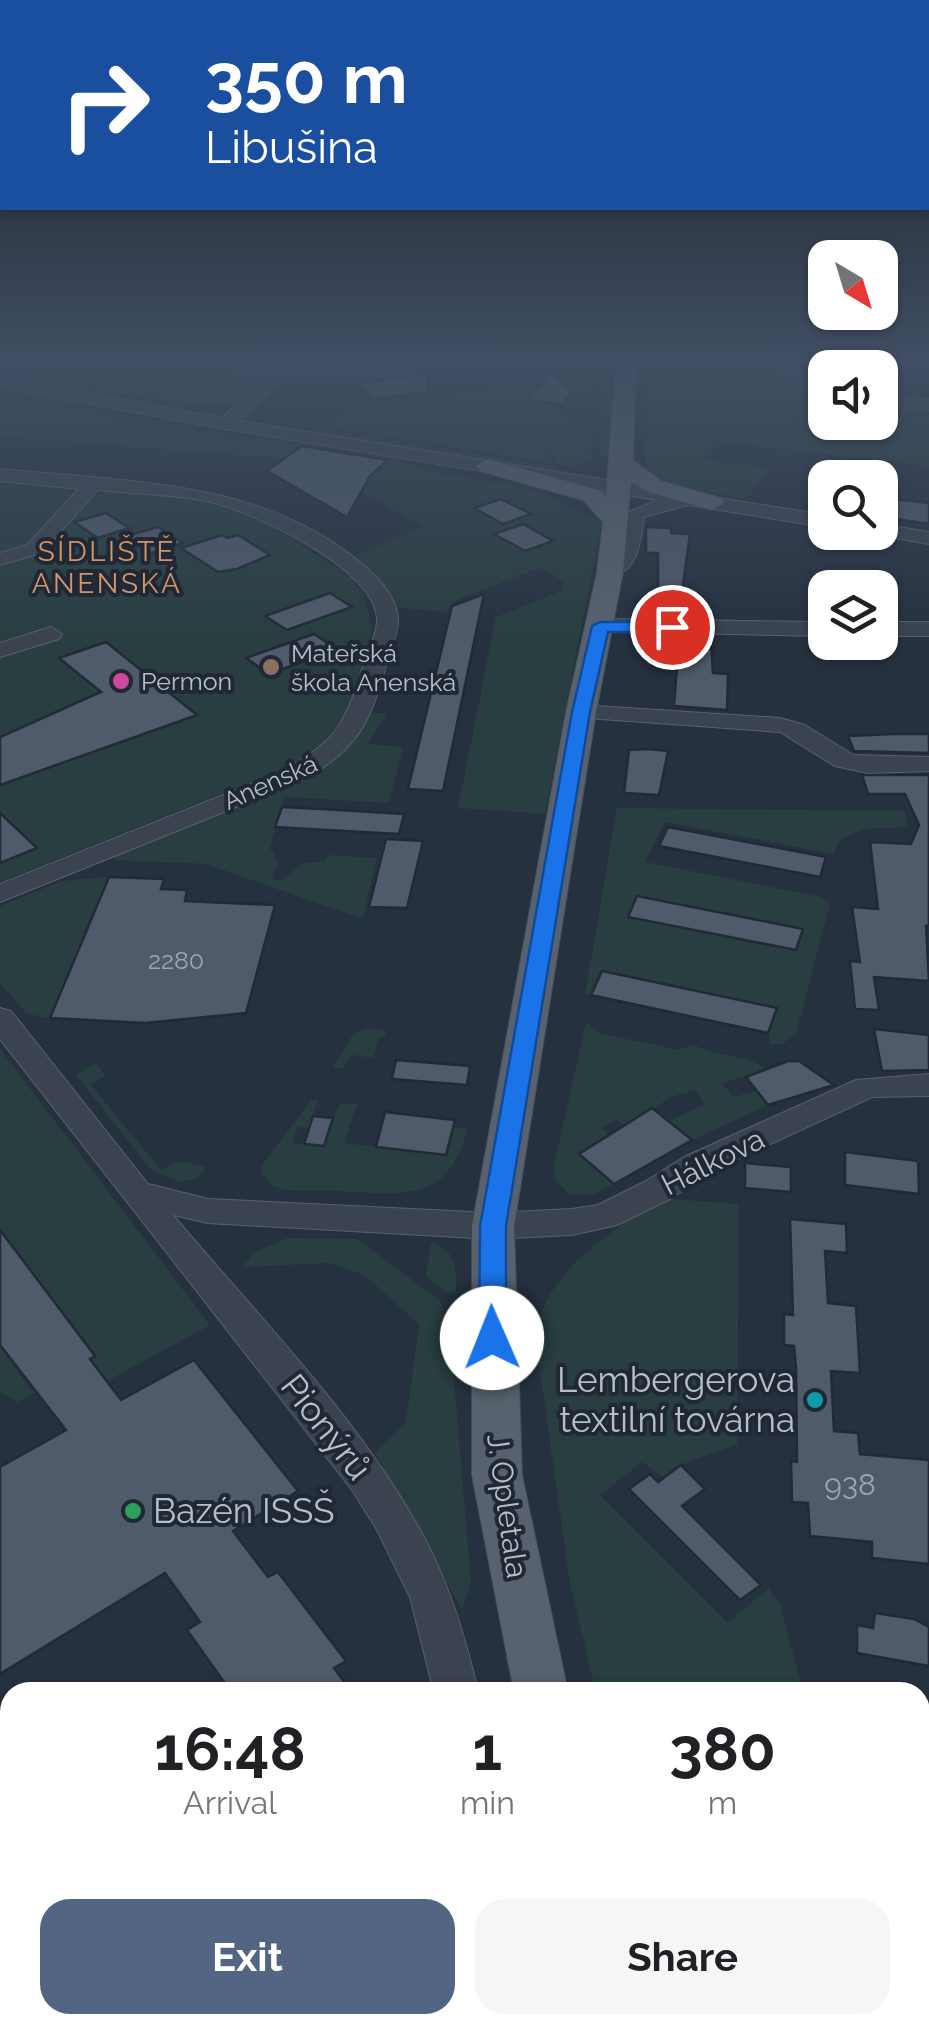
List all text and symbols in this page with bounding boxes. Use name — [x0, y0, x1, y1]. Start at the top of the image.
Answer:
text: 350 m — [205, 37, 408, 119]
icon: right — [40, 40, 170, 170]
text: Libušina — [205, 121, 378, 174]
north arrow — [808, 240, 898, 330]
map controls — [808, 240, 898, 660]
button: sound — [808, 350, 898, 440]
button: search — [808, 460, 898, 550]
district label: SÍDLIŠTĚ ANENSKÁ — [32, 534, 182, 600]
button: layers — [808, 570, 898, 660]
pin — [630, 585, 715, 670]
icon: arrive — [645, 600, 700, 655]
place label: Mateřská škola Anenská — [291, 638, 456, 697]
marker: Mateřská škola Anenská — [260, 656, 282, 678]
place label: Permon — [141, 666, 232, 696]
marker: Permon — [110, 670, 132, 692]
street label: Anenská — [218, 748, 322, 816]
house number: 2280 — [148, 945, 204, 975]
street label: Hálkova — [655, 1121, 770, 1202]
position arrow — [440, 1286, 544, 1390]
place label: Lembergerova textilní továrna — [557, 1359, 795, 1440]
street label: Pionýrů — [273, 1366, 380, 1488]
marker: Lembergerova textilní továrna — [804, 1389, 826, 1411]
street label: J. Opletala — [480, 1432, 535, 1580]
house number: 938 — [824, 1467, 876, 1502]
place label: Bazén ISSŠ — [153, 1489, 335, 1531]
marker: Bazén ISSŠ — [122, 1500, 144, 1522]
text: 16:48 — [154, 1714, 306, 1784]
text: 1 — [473, 1714, 502, 1784]
text: 380 — [669, 1714, 776, 1784]
text: Arrival — [183, 1784, 277, 1821]
text: min — [460, 1784, 515, 1821]
text: m — [708, 1784, 737, 1821]
button: Exit — [40, 1899, 455, 2014]
button: Share — [475, 1899, 890, 2014]

